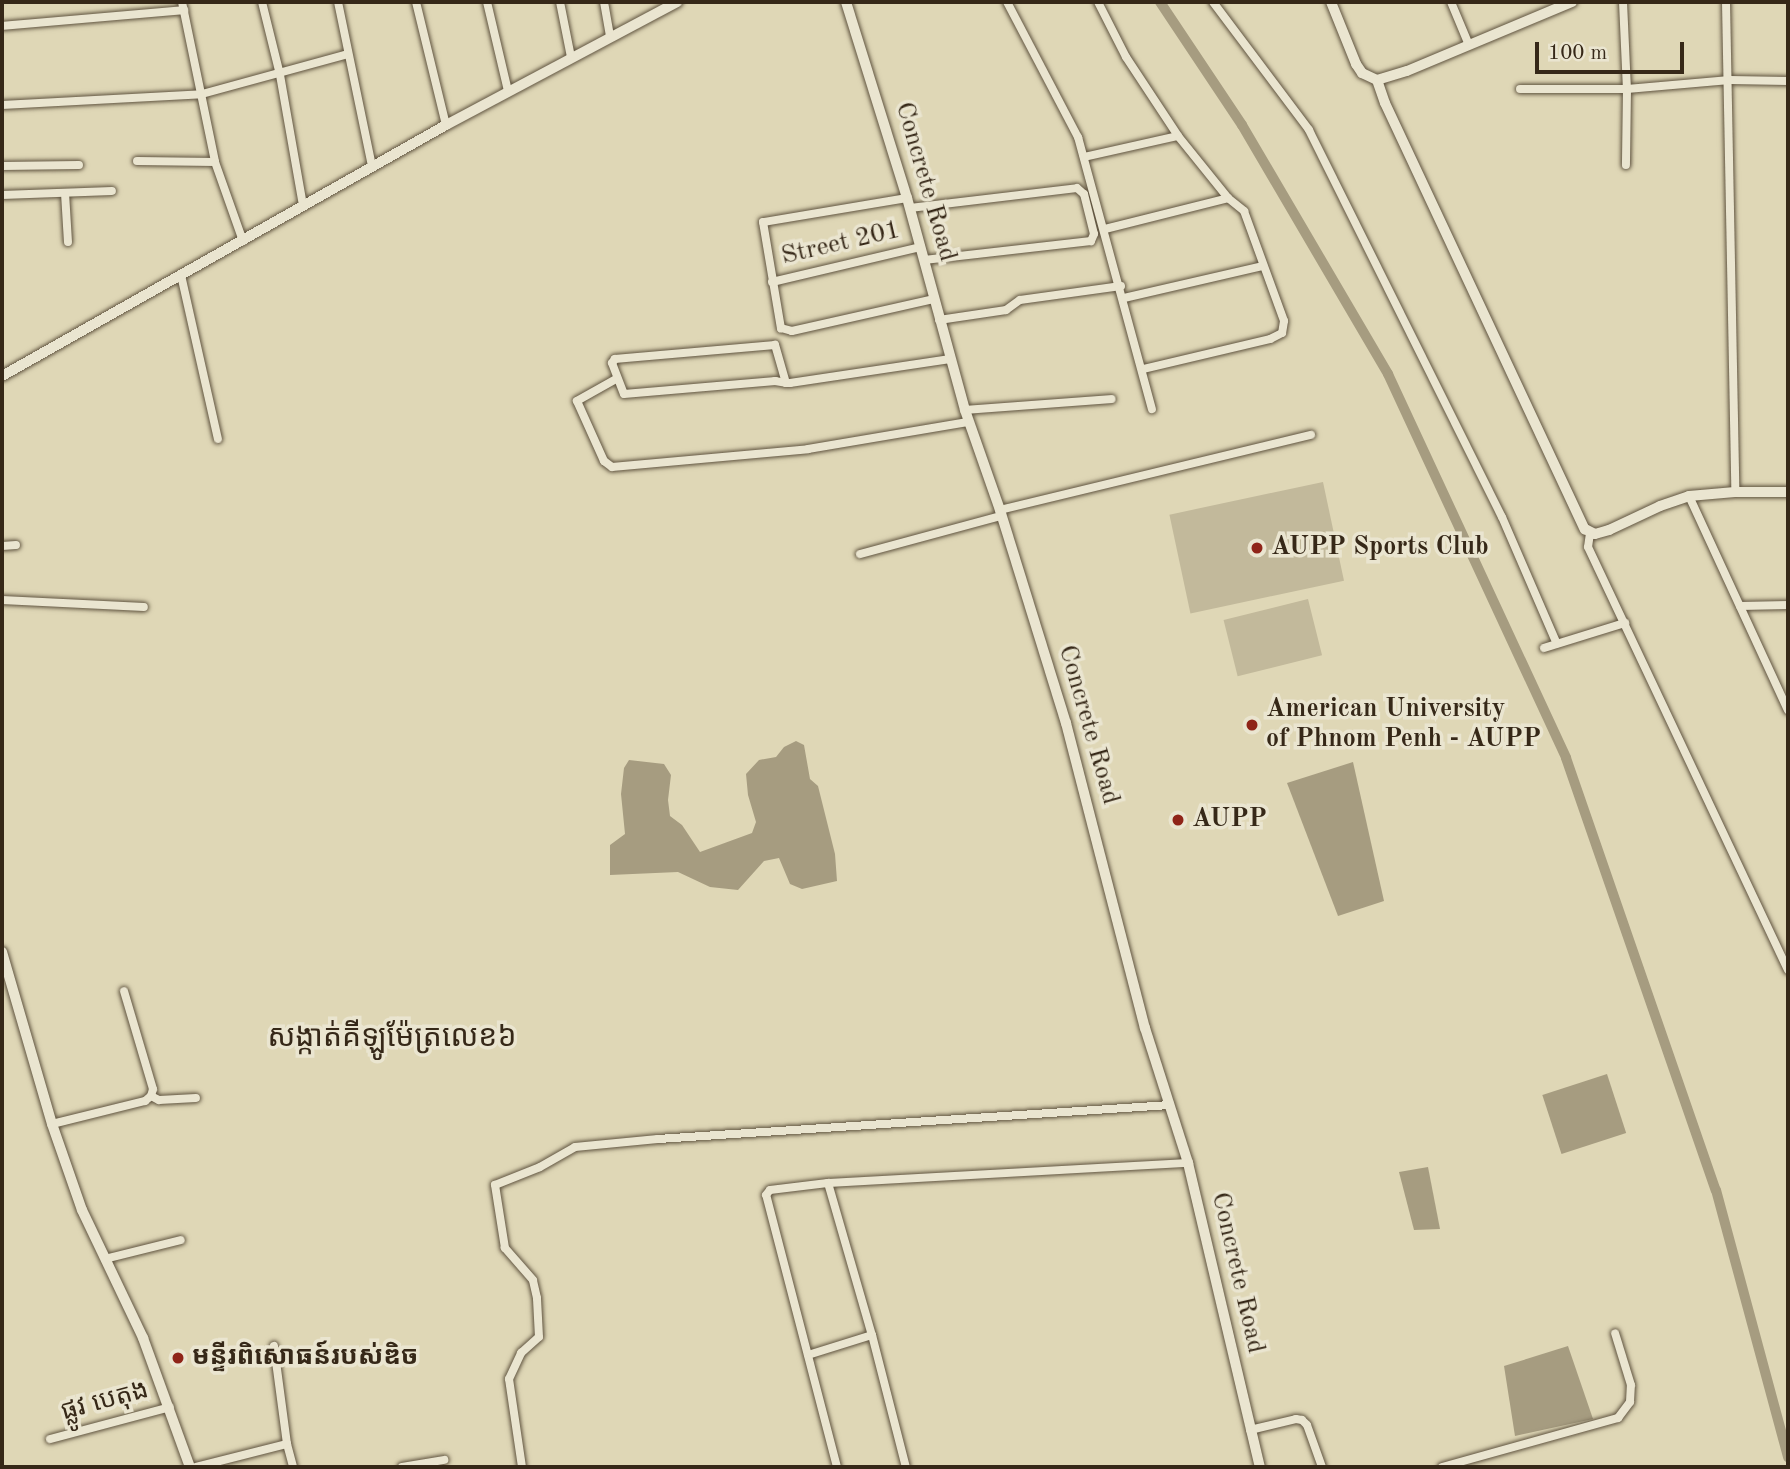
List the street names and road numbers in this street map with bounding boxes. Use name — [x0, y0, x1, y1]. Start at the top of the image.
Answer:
street label: Concrete Road — [887, 99, 963, 265]
street label: Street 201 — [778, 215, 904, 273]
street label: Concrete Road — [1050, 642, 1126, 808]
street label: Concrete Road — [1203, 1189, 1271, 1357]
street label: ផ្លូវ បេតុង — [58, 1375, 152, 1429]

